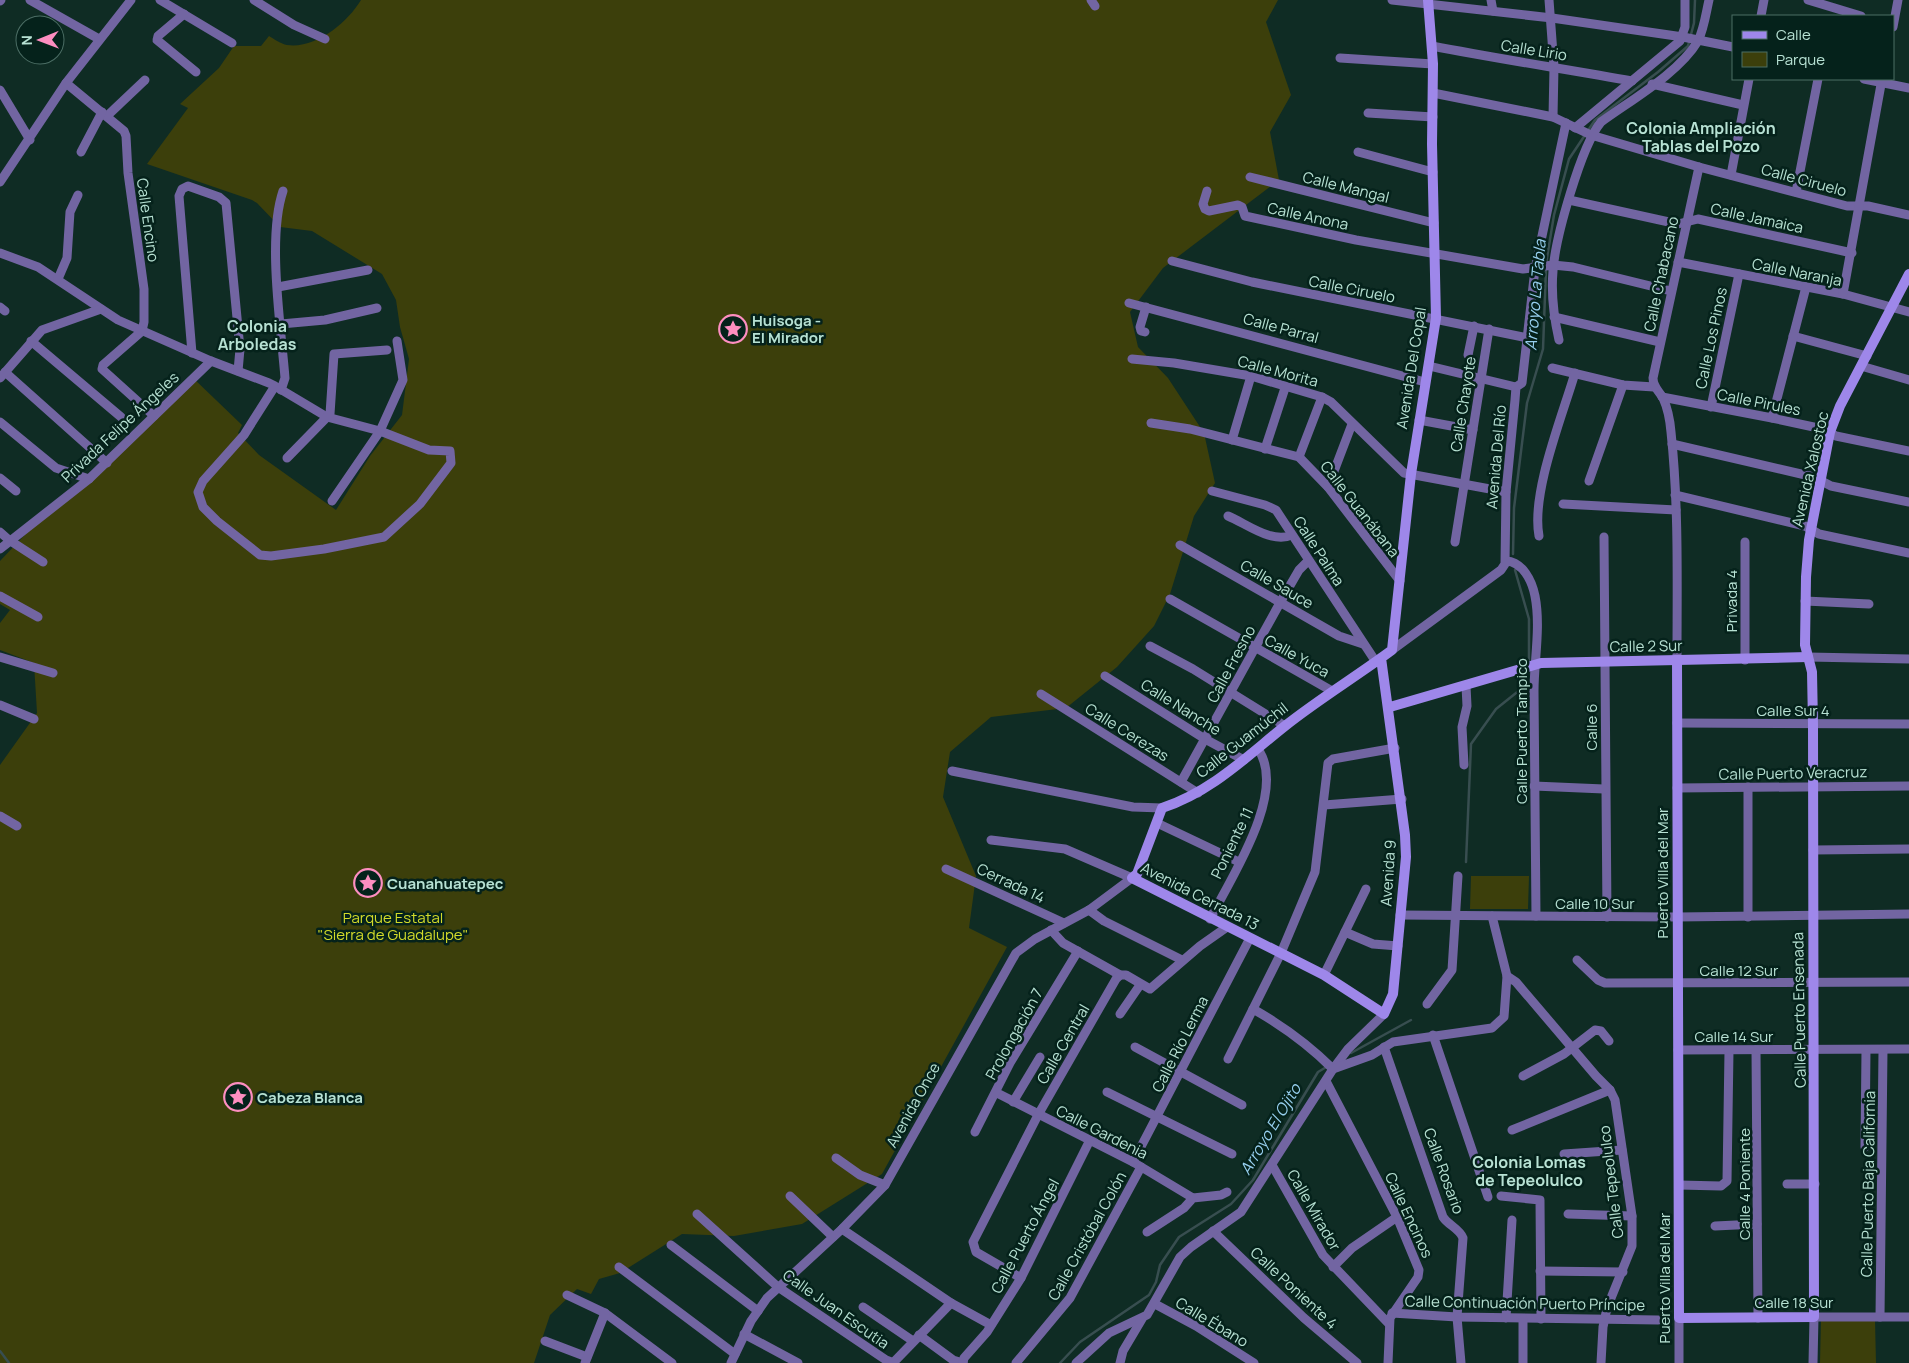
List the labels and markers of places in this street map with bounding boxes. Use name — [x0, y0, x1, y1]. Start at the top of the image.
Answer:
place label: Huisoga - El Mirador — [752, 310, 824, 348]
place icon: Huisoga - El Mirador — [718, 314, 748, 344]
place icon: Cuanahuatepec — [353, 868, 383, 898]
place label: Cuanahuatepec — [387, 873, 504, 894]
place icon: Cabeza Blanca — [223, 1082, 253, 1112]
place label: Cabeza Blanca — [257, 1087, 363, 1108]

